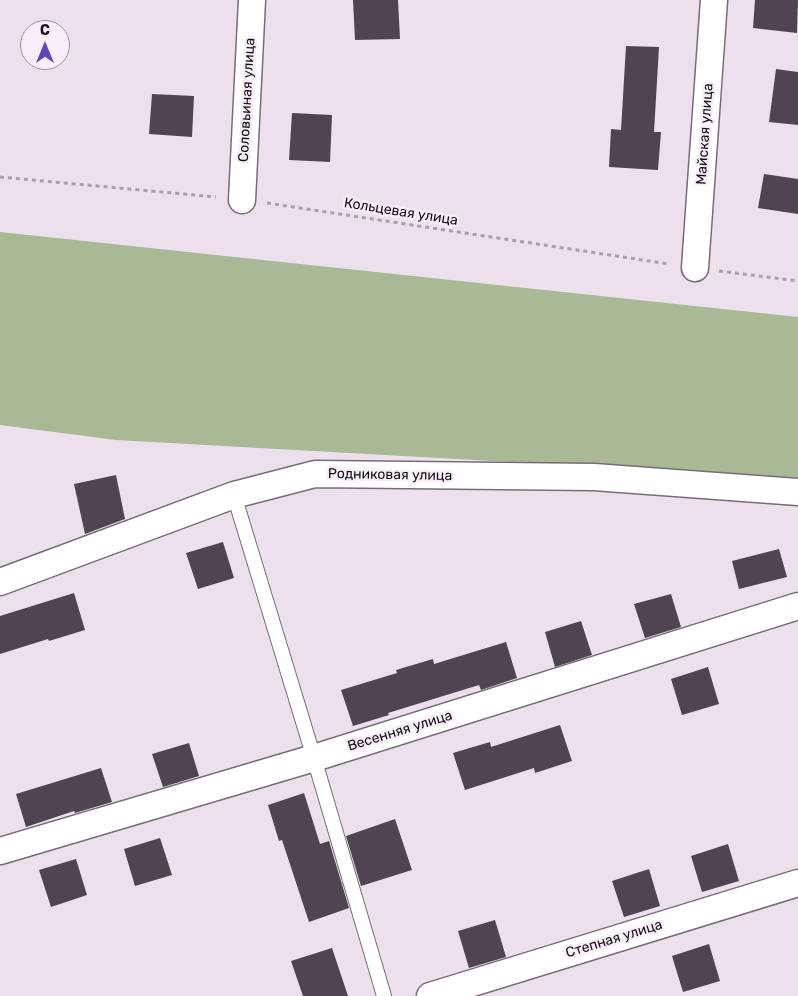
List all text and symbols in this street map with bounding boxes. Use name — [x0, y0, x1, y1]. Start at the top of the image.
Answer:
north arrow — [20, 20, 70, 70]
text: С — [40, 22, 50, 39]
street label: Соловьиная улица — [235, 37, 259, 163]
street label: Майская улица — [693, 83, 717, 185]
street label: Кольцевая улица — [343, 195, 459, 229]
street label: Родниковая улица — [328, 466, 452, 484]
street label: Весенняя улица — [346, 707, 454, 755]
street label: Степная улица — [564, 916, 664, 962]

